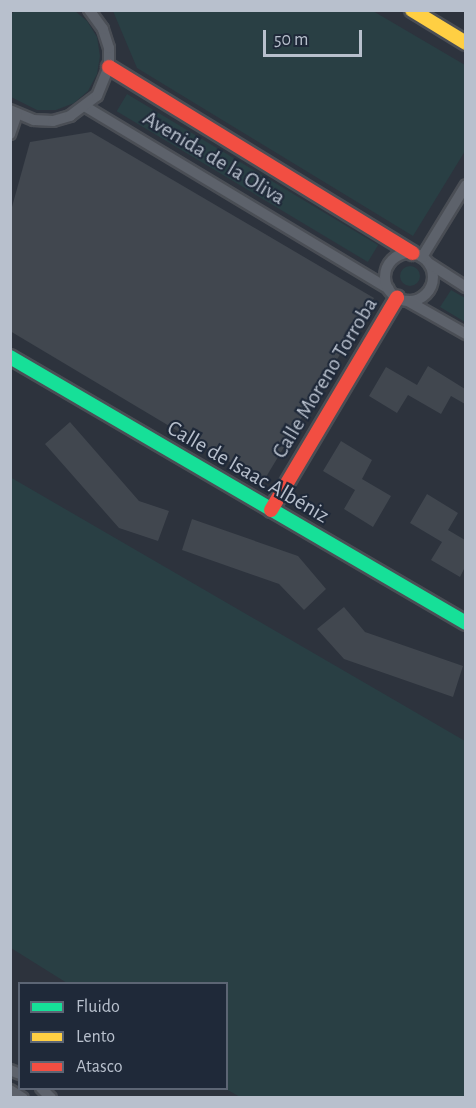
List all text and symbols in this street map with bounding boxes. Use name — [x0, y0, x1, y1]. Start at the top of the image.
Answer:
scale bar — [266, 18, 365, 56]
text: 50 m — [274, 31, 308, 49]
street label: Avenida de la Oliva — [138, 105, 290, 211]
street label: Calle Moreno Torroba — [267, 293, 383, 463]
street label: Calle de Isaac Albéniz — [162, 415, 334, 529]
legend — [18, 982, 228, 1090]
text: Fluido — [76, 998, 120, 1016]
text: Lento — [76, 1028, 115, 1046]
text: Atasco — [76, 1058, 123, 1076]

